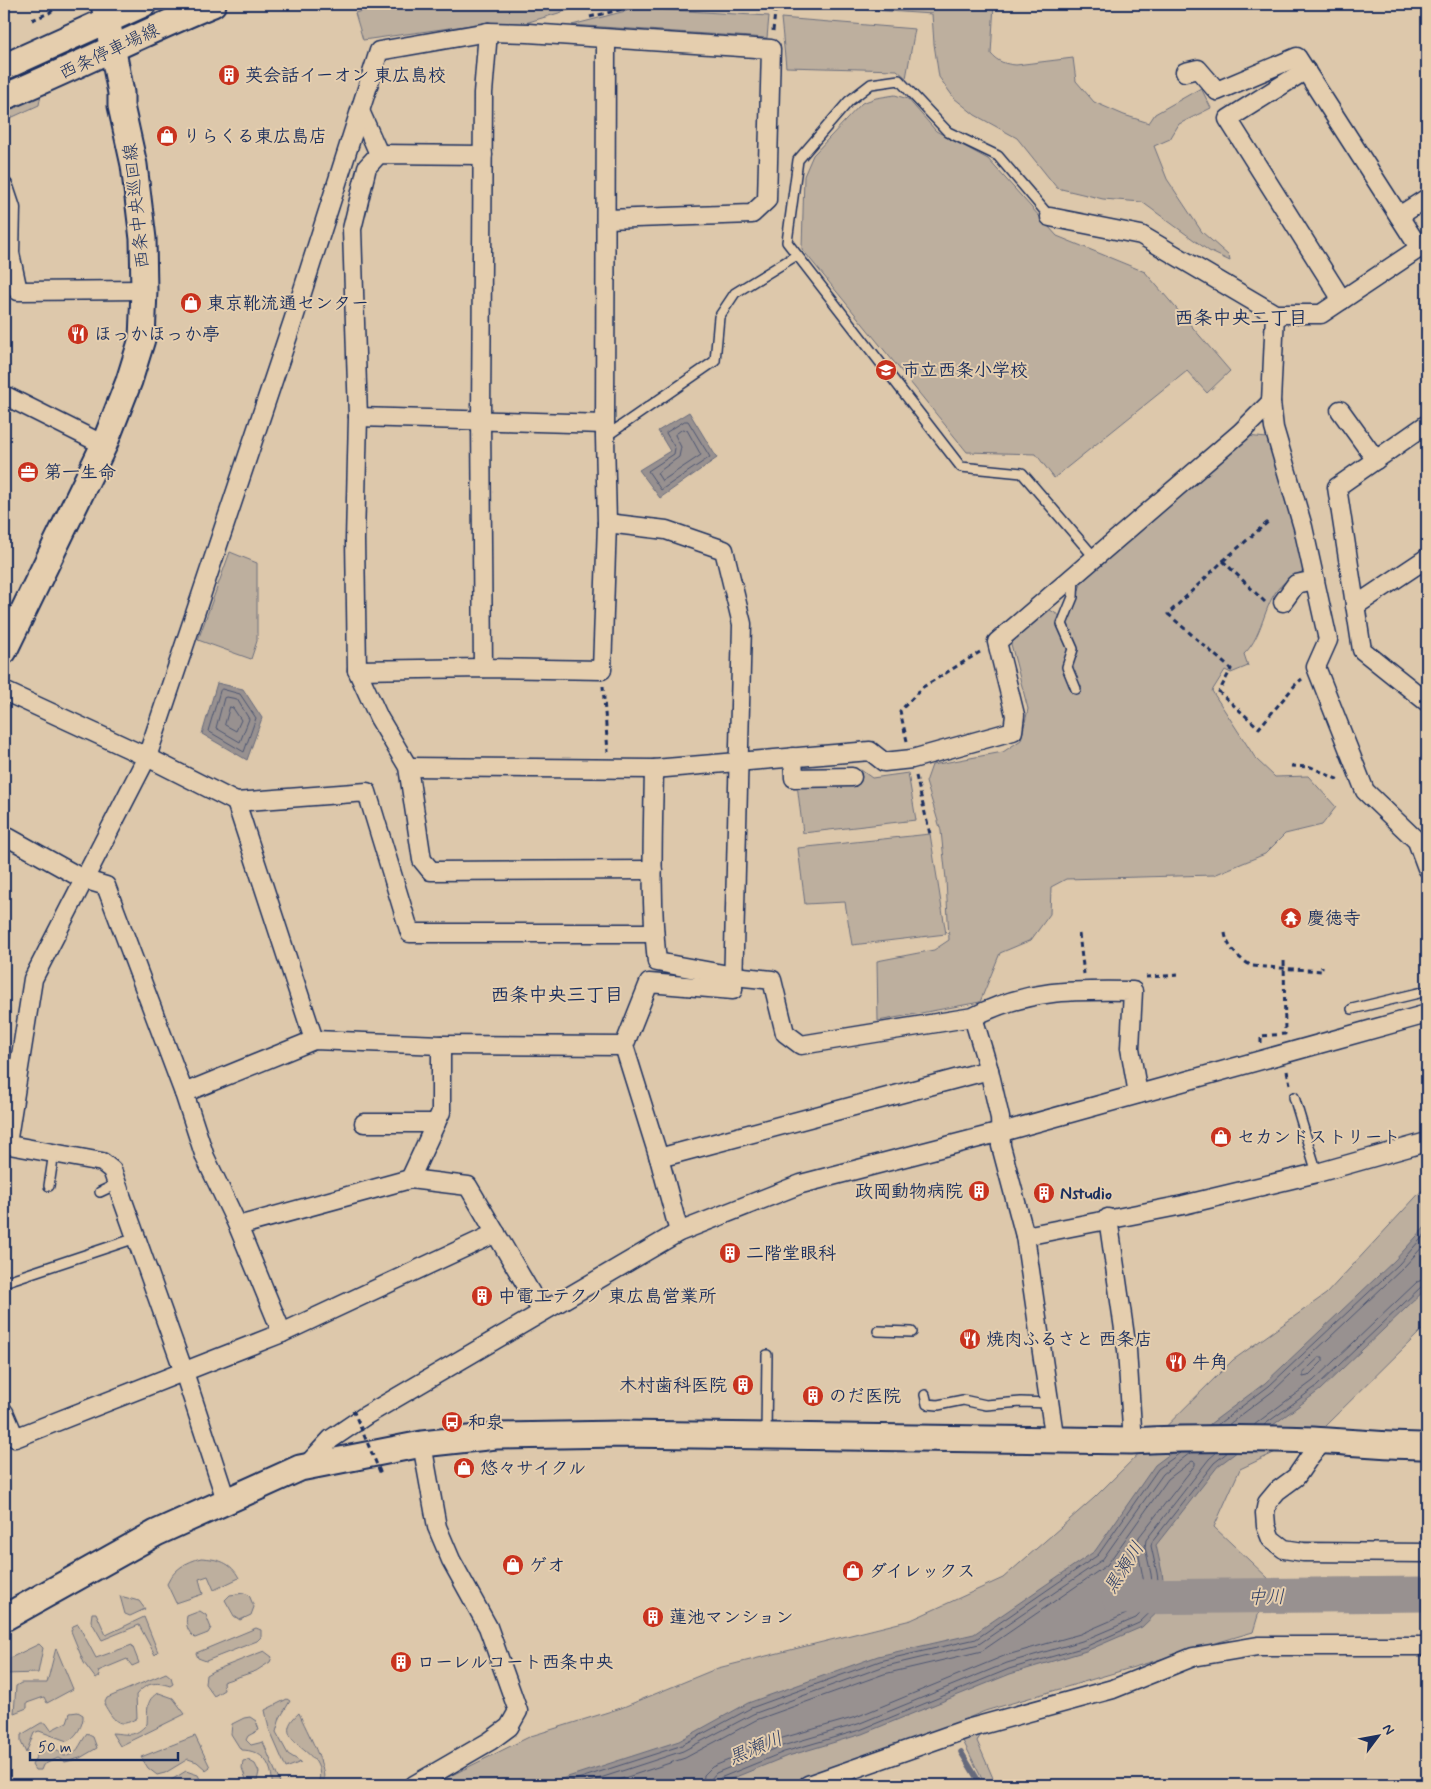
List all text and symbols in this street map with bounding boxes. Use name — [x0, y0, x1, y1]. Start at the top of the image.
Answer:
street label: 西条停車場線 — [55, 18, 163, 86]
building icon: 英会話イーオン 東広島校 — [217, 63, 241, 87]
place label: 英会話イーオン 東広島校 — [245, 64, 446, 88]
shop icon: りらくる東広島店 — [155, 124, 179, 148]
place label: りらくる東広島店 — [183, 125, 327, 149]
street label: 西条中央巡回線 — [118, 142, 156, 270]
shop icon: 東京靴流通センター — [179, 291, 203, 315]
place label: 東京靴流通センター — [207, 292, 369, 316]
district label: 西条中央二丁目 — [1174, 306, 1308, 331]
restaurant icon: ほっかほっか亭 — [66, 322, 90, 346]
place label: ほっかほっか亭 — [94, 323, 220, 347]
school or university icon: 市立西条小学校 — [874, 358, 898, 382]
place label: 市立西条小学校 — [902, 359, 1028, 383]
office icon: 第一生命 — [16, 460, 40, 484]
place label: 第一生命 — [44, 461, 116, 485]
temple icon: 慶徳寺 — [1279, 906, 1303, 930]
place label: 慶徳寺 — [1307, 907, 1361, 931]
district label: 西条中央三丁目 — [490, 983, 624, 1008]
shop icon: セカンドストリート — [1209, 1125, 1233, 1149]
place label: セカンドストリート — [1237, 1126, 1400, 1150]
building icon: 政岡動物病院 — [967, 1179, 991, 1203]
place label: 政岡動物病院 — [855, 1180, 963, 1204]
building icon: Nstudio — [1032, 1181, 1056, 1205]
place label: Nstudio — [1060, 1182, 1112, 1206]
building icon: 二階堂眼科 — [718, 1241, 742, 1265]
place label: 二階堂眼科 — [746, 1242, 836, 1266]
building icon: 中電工テクノ 東広島営業所 — [470, 1284, 494, 1308]
place label: 中電工テクノ 東広島営業所 — [498, 1285, 716, 1309]
restaurant icon: 焼肉ふるさと 西条店 — [958, 1327, 982, 1351]
place label: 焼肉ふるさと 西条店 — [986, 1328, 1153, 1352]
restaurant icon: 牛角 — [1164, 1350, 1188, 1374]
place label: 牛角 — [1192, 1351, 1228, 1375]
building icon: 木村歯科医院 — [731, 1373, 755, 1397]
place label: 木村歯科医院 — [619, 1374, 727, 1398]
building icon: のだ医院 — [801, 1384, 825, 1408]
place label: のだ医院 — [829, 1385, 901, 1409]
bus stop icon: 和泉 — [440, 1410, 464, 1434]
place label: 和泉 — [468, 1411, 504, 1435]
shop icon: 悠々サイクル — [452, 1456, 476, 1480]
place label: 悠々サイクル — [480, 1457, 586, 1481]
water label: 黒瀬川 — [1098, 1537, 1150, 1599]
shop icon: ゲオ — [501, 1553, 525, 1577]
place label: ゲオ — [529, 1554, 565, 1578]
shop icon: ダイレックス — [841, 1559, 865, 1583]
place label: ダイレックス — [869, 1560, 975, 1584]
water label: 中川 — [1247, 1585, 1285, 1610]
building icon: 蓮池マンション — [641, 1605, 665, 1629]
place label: 蓮池マンション — [669, 1606, 794, 1630]
building icon: ローレルコート西条中央 — [389, 1650, 413, 1674]
place label: ローレルコート西条中央 — [417, 1651, 614, 1675]
north arrow — [1354, 1712, 1404, 1762]
text: N — [1378, 1721, 1398, 1738]
water label: 黒瀬川 — [724, 1726, 787, 1771]
scale bar — [30, 1729, 178, 1761]
text: 50 m — [38, 1738, 72, 1758]

